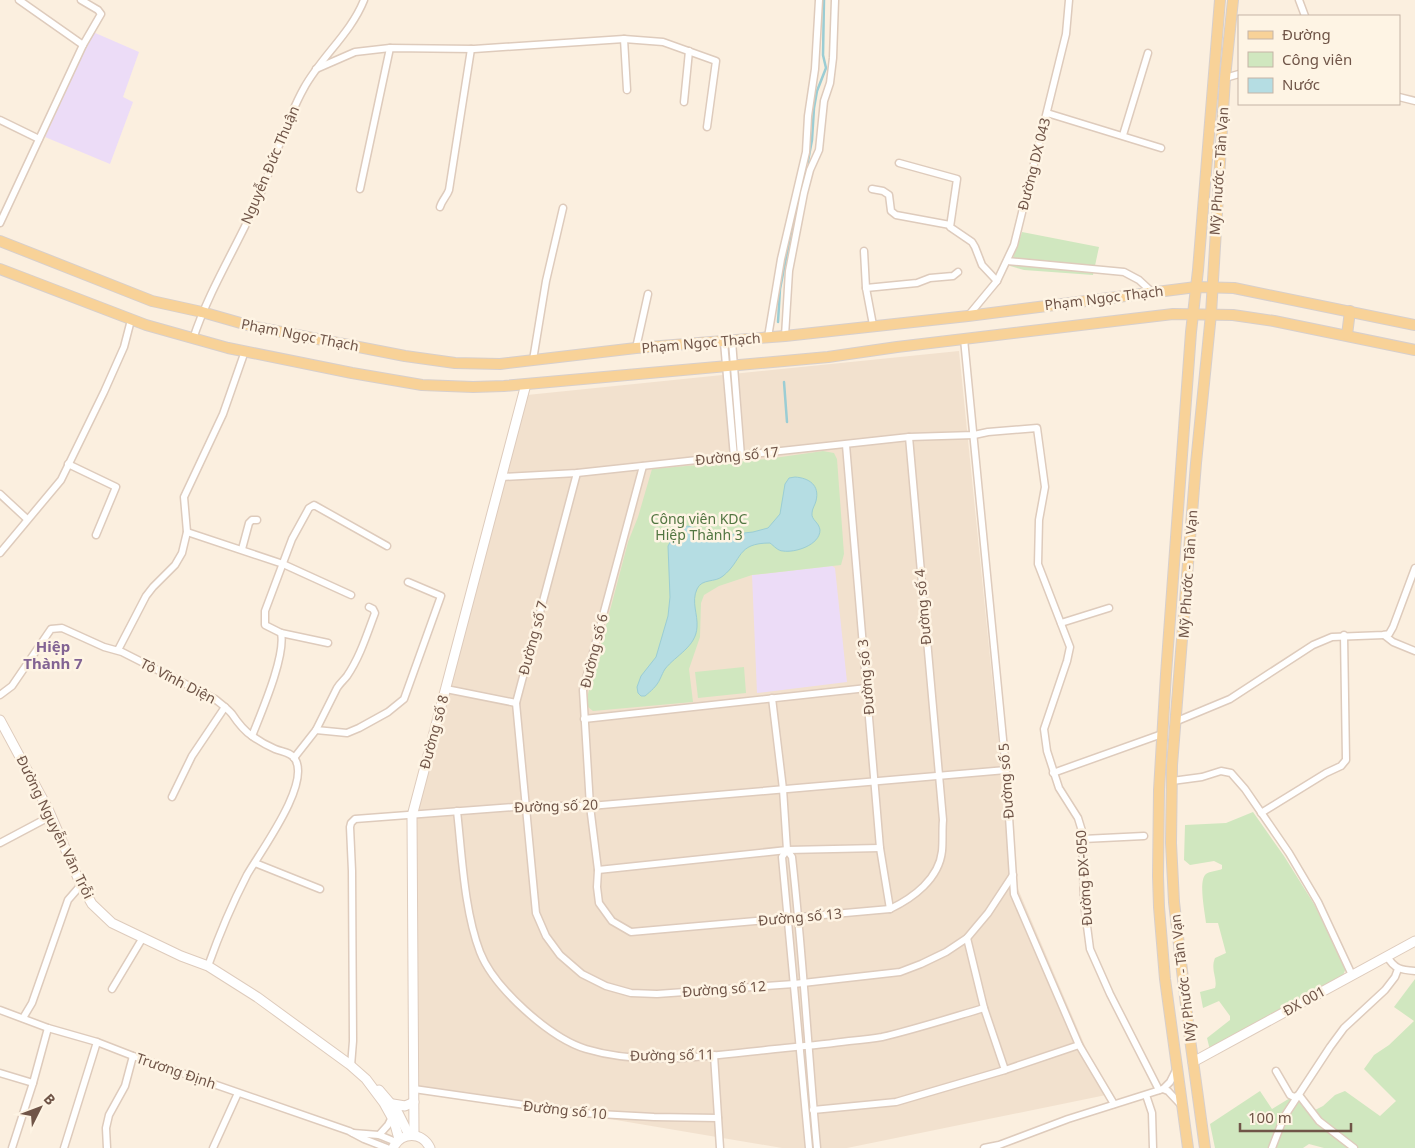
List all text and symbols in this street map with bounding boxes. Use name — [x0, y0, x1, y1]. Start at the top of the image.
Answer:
legend — [1238, 15, 1400, 105]
text: Đường — [1282, 24, 1331, 44]
text: Công viên — [1282, 49, 1352, 69]
text: Nước — [1282, 74, 1320, 94]
street label: Nguyễn Đức Thuận — [236, 103, 303, 227]
street label: Mỹ Phước - Tân Vạn — [1205, 106, 1232, 236]
street label: Đường DX 043 — [1013, 115, 1054, 212]
street label: Phạm Ngọc Thạch — [1043, 281, 1164, 314]
street label: Phạm Ngọc Thạch — [240, 314, 361, 355]
street label: Phạm Ngọc Thạch — [641, 328, 761, 357]
street label: Đường số 17 — [694, 442, 780, 469]
park label: Công viên KDC Hiệp Thành 3 — [651, 509, 748, 544]
street label: Mỹ Phước - Tân Vạn — [1174, 509, 1201, 639]
street label: Đường số 4 — [910, 568, 935, 646]
street label: Đường số 7 — [514, 599, 552, 677]
street label: Đường số 6 — [575, 612, 612, 690]
district label: Hiệp Thành 7 — [23, 636, 83, 673]
street label: Đường số 3 — [853, 638, 878, 716]
street label: Tô Vĩnh Diện — [137, 653, 219, 708]
street label: Đường số 8 — [415, 693, 453, 771]
street label: Đường số 5 — [993, 742, 1018, 820]
street label: Đường Nguyễn Văn Trỗi — [12, 752, 98, 902]
street label: Đường số 20 — [514, 795, 598, 816]
street label: Đường ĐX-050 — [1071, 830, 1096, 927]
street label: Đường số 13 — [757, 903, 843, 930]
street label: Mỹ Phước - Tân Vạn — [1165, 913, 1200, 1043]
street label: Đường số 12 — [681, 976, 767, 1001]
street label: ĐX 001 — [1279, 981, 1328, 1020]
street label: Đường số 11 — [630, 1044, 714, 1065]
street label: Trương Định — [134, 1048, 218, 1093]
north arrow — [15, 1083, 65, 1133]
text: B — [40, 1089, 60, 1109]
street label: Đường số 10 — [522, 1096, 608, 1123]
scale bar — [1240, 1100, 1351, 1132]
text: 100 m — [1248, 1107, 1292, 1127]

